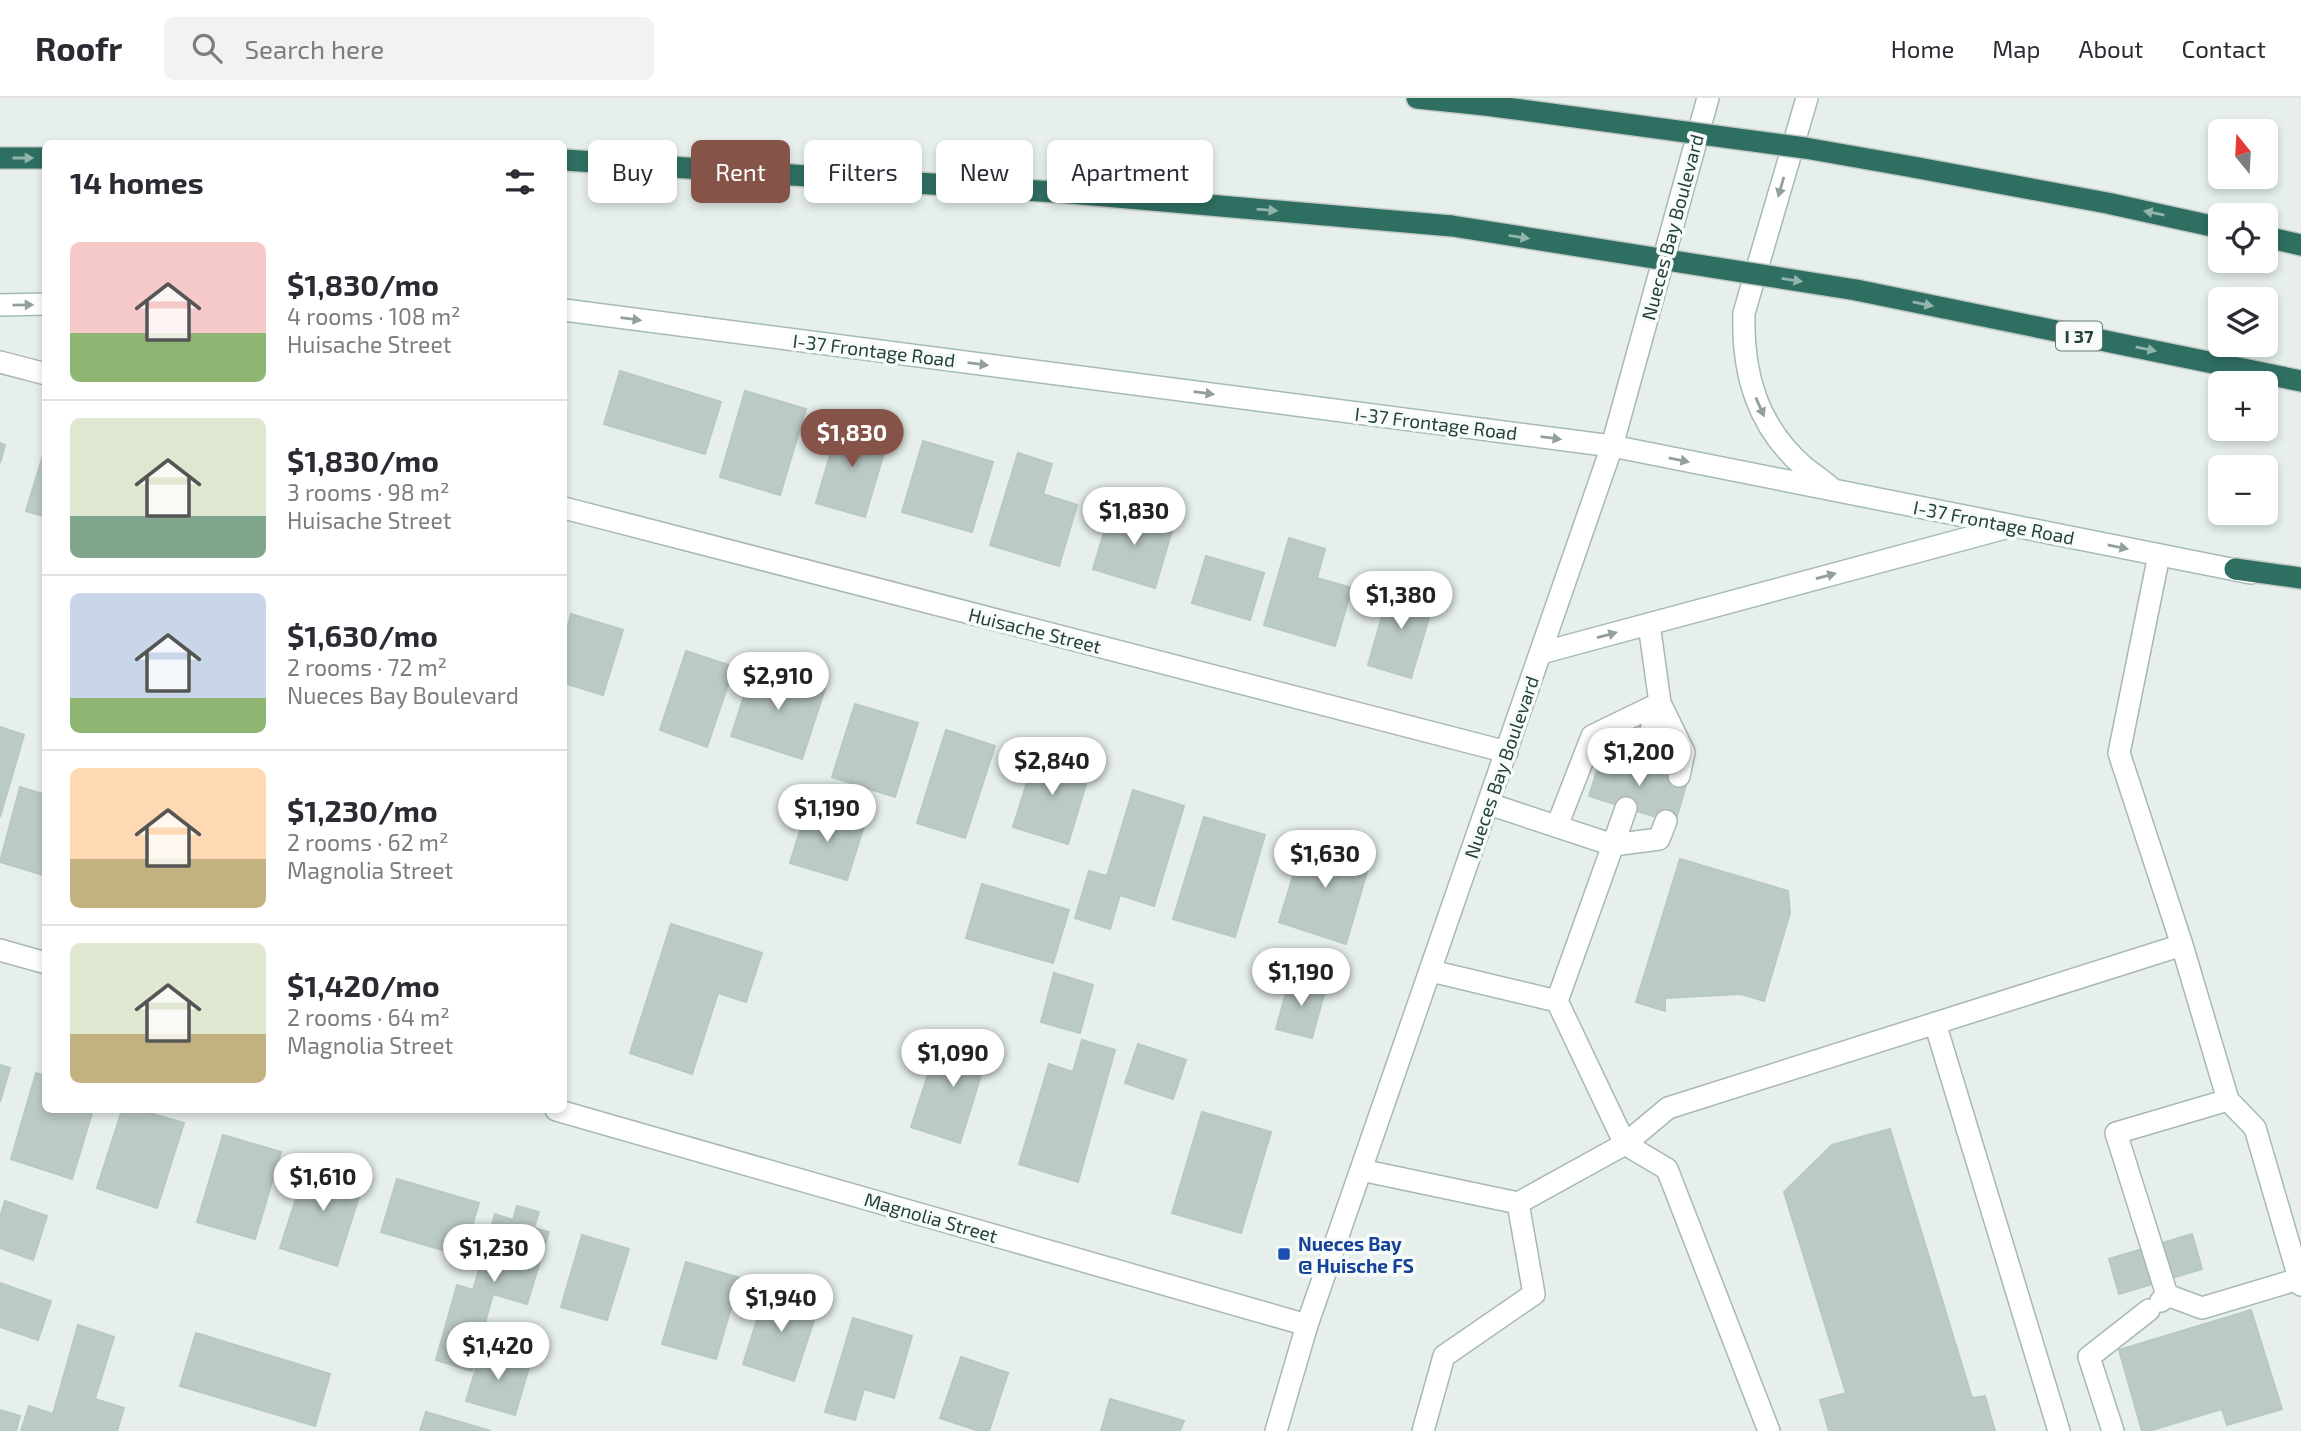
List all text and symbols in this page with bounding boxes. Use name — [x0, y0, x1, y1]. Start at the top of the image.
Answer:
search box — [164, 17, 654, 80]
text: Roofr — [35, 28, 122, 68]
icon: search — [188, 29, 226, 67]
text: Search here — [244, 33, 384, 64]
text: Home — [1891, 34, 1954, 63]
text: Map — [1992, 34, 2040, 63]
text: About — [2078, 34, 2144, 63]
text: Contact — [2182, 34, 2266, 63]
north arrow — [2208, 119, 2278, 189]
map controls — [2208, 119, 2278, 525]
street label: Nueces Bay Boulevard — [1636, 131, 1708, 323]
chip: Buy — [588, 140, 677, 203]
chip: Rent — [691, 140, 790, 203]
chip: Filters — [804, 140, 922, 203]
chip: New — [936, 140, 1033, 203]
chip: Apartment — [1047, 140, 1213, 203]
one-way arrow — [12, 152, 34, 164]
icon: filters — [501, 163, 539, 201]
text: 14 homes — [70, 164, 204, 200]
one-way arrow — [1775, 177, 1785, 198]
button: locate — [2208, 203, 2278, 273]
one-way arrow — [1256, 205, 1278, 216]
one-way arrow — [2143, 207, 2165, 218]
one-way arrow — [1508, 232, 1530, 243]
text: $1,830/mo — [287, 266, 439, 302]
icon: home — [126, 270, 210, 354]
one-way arrow — [1782, 275, 1804, 286]
button: layers — [2208, 287, 2278, 357]
one-way arrow — [1912, 298, 1934, 309]
one-way arrow — [12, 299, 34, 310]
text: 4 rooms · 108 m² — [287, 302, 461, 330]
one-way arrow — [620, 313, 642, 324]
road number: I 37 — [2056, 322, 2102, 350]
street label: I-37 Frontage Road — [791, 329, 957, 371]
text: Huisache Street — [287, 330, 452, 358]
one-way arrow — [2135, 344, 2157, 355]
one-way arrow — [967, 358, 989, 369]
button: + — [2208, 371, 2278, 441]
one-way arrow — [1193, 388, 1215, 399]
one-way arrow — [1755, 396, 1766, 417]
street label: I-37 Frontage Road — [1353, 402, 1519, 444]
pin: $1,830 — [795, 410, 909, 469]
text: $1,830 — [817, 418, 887, 446]
one-way arrow — [1540, 433, 1562, 444]
text: $1,830/mo — [287, 442, 439, 478]
icon: home — [126, 446, 210, 530]
one-way arrow — [1668, 454, 1690, 465]
button: − — [2208, 455, 2278, 525]
text: 3 rooms · 98 m² — [287, 478, 449, 506]
pin: $1,830 — [1077, 488, 1191, 547]
street label: I-37 Frontage Road — [1912, 495, 2076, 549]
text: $1,830 — [1099, 496, 1169, 524]
text: Huisache Street — [287, 506, 452, 534]
one-way arrow — [2107, 541, 2129, 552]
one-way arrow — [1816, 571, 1837, 581]
pin: $1,380 — [1344, 572, 1458, 631]
text: $1,380 — [1366, 580, 1436, 608]
street label: Huisache Street — [966, 602, 1104, 658]
text: $1,630/mo — [287, 617, 438, 653]
icon: home — [126, 621, 210, 705]
one-way arrow — [1596, 629, 1618, 640]
pin: $2,910 — [721, 652, 835, 712]
text: 2 rooms · 72 m² — [287, 653, 447, 681]
text: $2,910 — [743, 661, 813, 689]
street label: Nueces Bay Boulevard — [1459, 673, 1543, 861]
text: Nueces Bay Boulevard — [287, 681, 519, 709]
pin: $1,200 — [1582, 728, 1696, 788]
text: $1,200 — [1603, 737, 1675, 765]
pin: $2,840 — [995, 738, 1109, 797]
text: $2,840 — [1014, 746, 1090, 774]
pin: $1,190 — [770, 784, 884, 844]
text: $1,230/mo — [287, 792, 438, 828]
text: $1,190 — [794, 793, 860, 821]
icon: home — [126, 796, 210, 880]
text: 2 rooms · 62 m² — [287, 828, 449, 856]
pin: $1,630 — [1268, 830, 1382, 890]
text: $1,630 — [1290, 839, 1360, 867]
text: Magnolia Street — [287, 856, 453, 884]
pin: $1,190 — [1244, 948, 1358, 1008]
text: $1,190 — [1268, 957, 1334, 985]
text: $1,420/mo — [287, 967, 440, 1003]
icon: home — [126, 971, 210, 1055]
text: 2 rooms · 64 m² — [287, 1003, 450, 1031]
pin: $1,090 — [896, 1030, 1010, 1089]
text: Magnolia Street — [287, 1031, 453, 1059]
text: $1,090 — [917, 1038, 989, 1066]
pin: $1,610 — [266, 1154, 380, 1213]
text: $1,610 — [290, 1162, 356, 1190]
street label: Magnolia Street — [862, 1187, 1000, 1247]
pin: $1,230 — [437, 1224, 551, 1284]
place label: Nueces Bay @ Huische FS — [1298, 1232, 1414, 1277]
text: $1,230 — [459, 1233, 529, 1261]
marker: Nueces Bay @ Huische FS — [1276, 1246, 1292, 1262]
pin: $1,940 — [724, 1274, 838, 1334]
text: $1,940 — [745, 1283, 817, 1311]
pin: $1,420 — [441, 1322, 555, 1382]
text: $1,420 — [462, 1331, 534, 1359]

